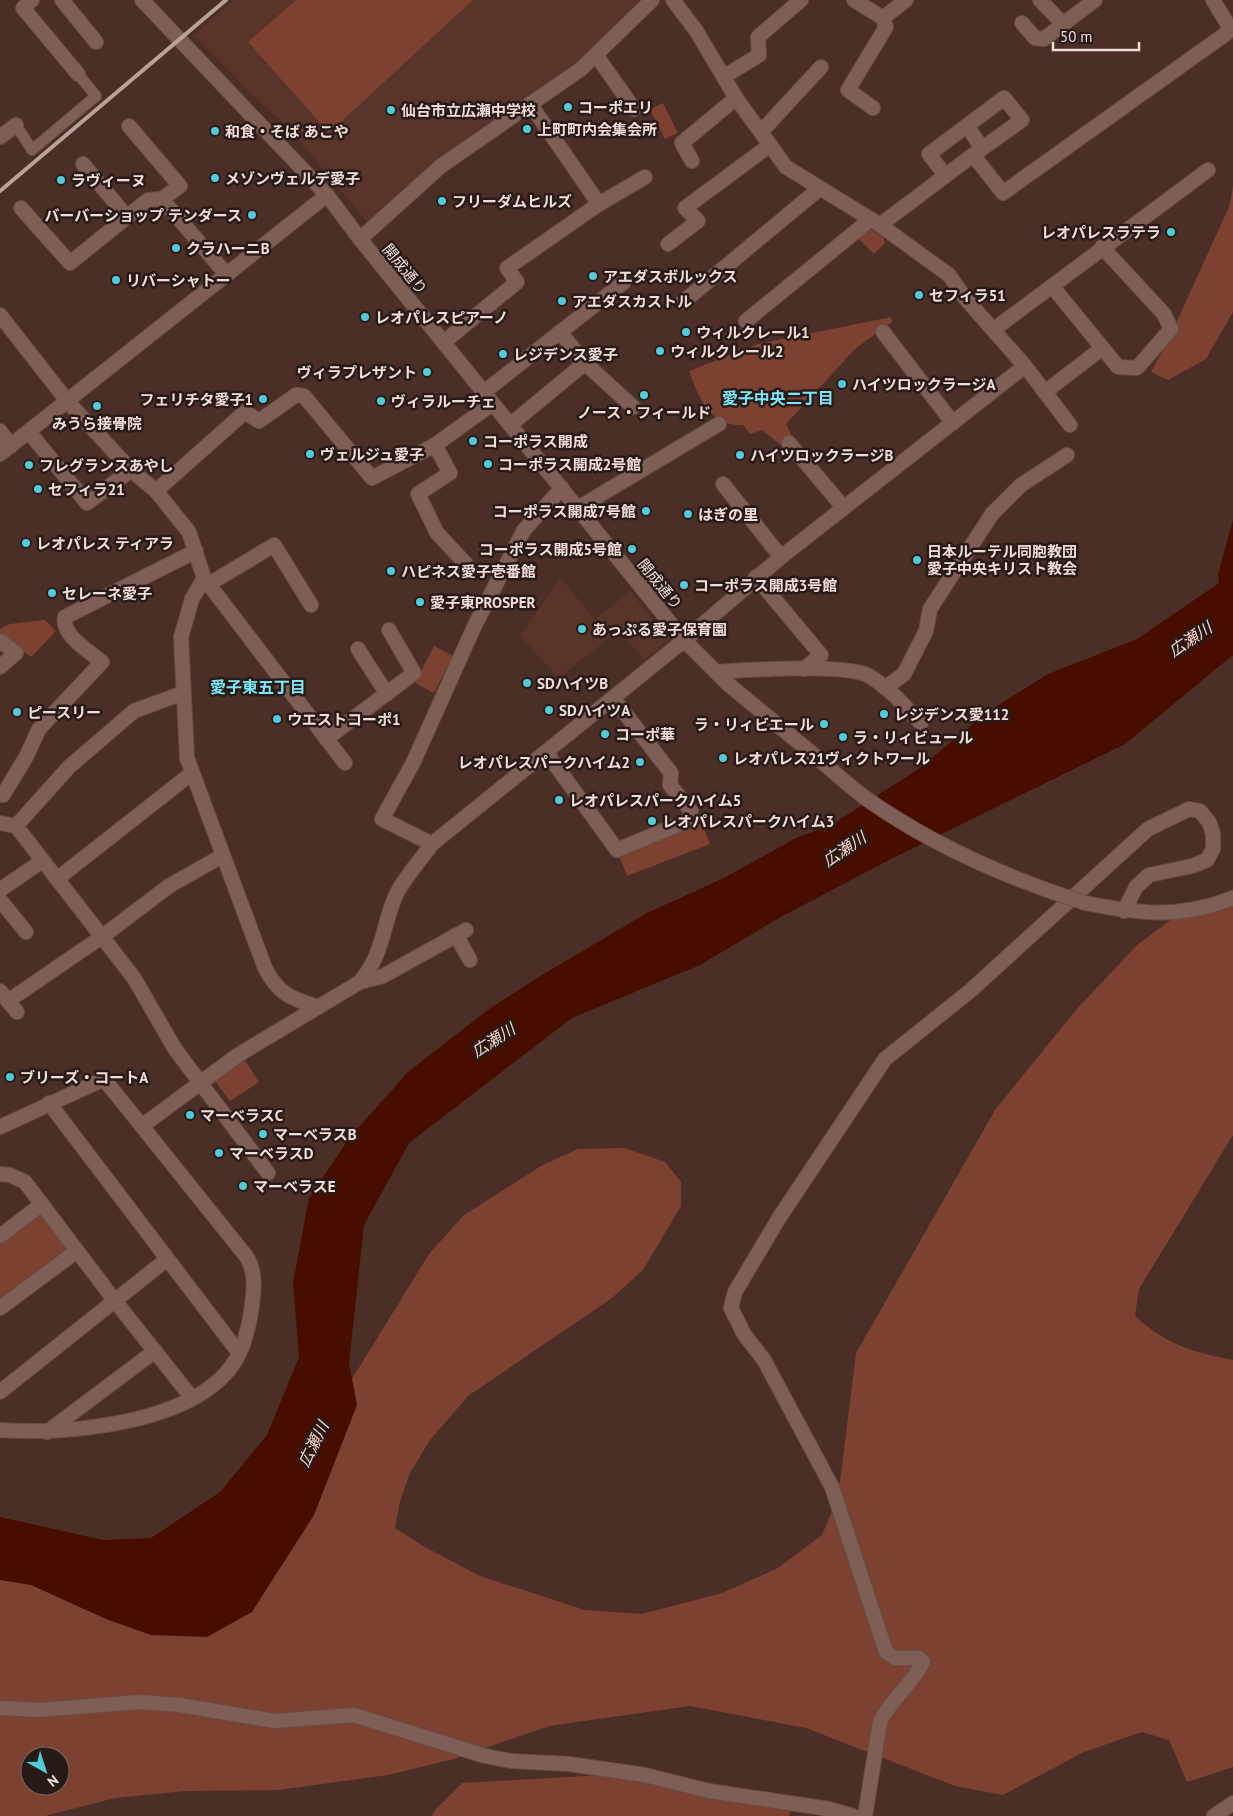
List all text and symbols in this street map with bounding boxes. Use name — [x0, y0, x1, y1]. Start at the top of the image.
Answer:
scale bar — [1053, 20, 1139, 52]
text: 50 m — [1060, 27, 1093, 46]
place label: コーポエリ — [578, 98, 653, 117]
place label: 仙台市立広瀬中学校 — [401, 101, 536, 120]
marker: コーポエリ — [562, 101, 574, 113]
marker: 仙台市立広瀬中学校 — [385, 104, 397, 116]
place label: 上町町内会集会所 — [537, 120, 657, 139]
place label: 和食・そば あこや — [225, 122, 349, 141]
marker: 上町町内会集会所 — [521, 123, 533, 135]
marker: 和食・そば あこや — [209, 125, 221, 137]
place label: メゾンヴェルデ愛子 — [225, 169, 360, 188]
place label: ラヴィーヌ — [71, 171, 146, 190]
marker: メゾンヴェルデ愛子 — [209, 172, 221, 184]
marker: ラヴィーヌ — [55, 174, 67, 186]
place label: フリーダムヒルズ — [452, 192, 572, 211]
marker: フリーダムヒルズ — [436, 195, 448, 207]
place label: バーバーショップ テンダース — [44, 206, 242, 225]
marker: バーバーショップ テンダース — [246, 209, 258, 221]
place label: レオパレスラテラ — [1041, 223, 1161, 242]
marker: レオパレスラテラ — [1165, 226, 1177, 238]
place label: クラハーニB — [186, 239, 270, 258]
street label: 開成通り — [379, 240, 431, 298]
marker: クラハーニB — [170, 242, 182, 254]
place label: アエダスボルックス — [603, 267, 738, 286]
marker: アエダスボルックス — [587, 270, 599, 282]
place label: リバーシャトー — [126, 271, 231, 290]
marker: リバーシャトー — [110, 274, 122, 286]
place label: セフィラ51 — [929, 286, 1006, 305]
marker: セフィラ51 — [913, 289, 925, 301]
place label: アエダスカストル — [572, 292, 692, 311]
marker: アエダスカストル — [556, 295, 568, 307]
place label: レオパレスピアーノ — [375, 308, 508, 327]
marker: レオパレスピアーノ — [359, 311, 371, 323]
place label: ウィルクレール1 — [696, 323, 810, 342]
marker: ウィルクレール1 — [680, 326, 692, 338]
place label: ウィルクレール2 — [670, 342, 784, 361]
place label: レジデンス愛子 — [513, 345, 618, 364]
marker: ウィルクレール2 — [654, 345, 666, 357]
marker: レジデンス愛子 — [497, 348, 509, 360]
place label: ヴィラプレザント — [297, 363, 417, 382]
marker: ヴィラプレザント — [421, 366, 433, 378]
place label: ハイツロックラージA — [852, 375, 996, 394]
marker: ハイツロックラージA — [836, 378, 848, 390]
district label: 愛子中央二丁目 — [722, 388, 834, 408]
marker: ノース・フィールド — [638, 389, 650, 401]
place label: フェリチタ愛子1 — [139, 390, 253, 409]
place label: ヴィラルーチェ — [391, 392, 496, 411]
marker: フェリチタ愛子1 — [257, 393, 269, 405]
marker: ヴィラルーチェ — [375, 395, 387, 407]
marker: みうら接骨院 — [91, 400, 103, 412]
place label: ノース・フィールド — [577, 403, 711, 422]
place label: みうら接骨院 — [52, 414, 142, 433]
place label: コーポラス開成 — [483, 432, 588, 451]
marker: コーポラス開成 — [467, 435, 479, 447]
place label: ヴェルジュ愛子 — [320, 445, 424, 464]
place label: ハイツロックラージB — [750, 446, 893, 465]
marker: ヴェルジュ愛子 — [304, 448, 316, 460]
marker: ハイツロックラージB — [734, 449, 746, 461]
place label: コーポラス開成2号館 — [498, 455, 641, 474]
place label: フレグランスあやし — [39, 456, 174, 475]
marker: コーポラス開成2号館 — [482, 458, 494, 470]
marker: フレグランスあやし — [23, 459, 35, 471]
place label: セフィラ21 — [48, 480, 125, 499]
marker: セフィラ21 — [32, 483, 44, 495]
place label: コーポラス開成7号館 — [493, 502, 636, 521]
marker: コーポラス開成7号館 — [640, 505, 652, 517]
place label: はぎの里 — [698, 505, 758, 524]
marker: はぎの里 — [682, 508, 694, 520]
place label: レオパレス ティアラ — [36, 534, 174, 553]
marker: レオパレス ティアラ — [20, 537, 32, 549]
place label: コーポラス開成5号館 — [479, 540, 622, 559]
place label: 日本ルーテル同胞教団 愛子中央キリスト教会 — [927, 542, 1077, 578]
marker: コーポラス開成5号館 — [626, 543, 638, 555]
marker: 日本ルーテル同胞教団 愛子中央キリスト教会 — [911, 554, 923, 566]
street label: 開成通り — [634, 555, 686, 613]
place label: ハピネス愛子壱番館 — [401, 562, 536, 581]
marker: ハピネス愛子壱番館 — [385, 565, 397, 577]
place label: コーポラス開成3号館 — [694, 576, 837, 595]
marker: コーポラス開成3号館 — [678, 579, 690, 591]
place label: セレーネ愛子 — [62, 584, 152, 603]
marker: セレーネ愛子 — [46, 587, 58, 599]
place label: 愛子東PROSPER — [430, 593, 536, 612]
marker: 愛子東PROSPER — [414, 596, 426, 608]
water label: 広瀬川 — [1165, 616, 1217, 661]
place label: あっぷる愛子保育園 — [592, 620, 727, 639]
marker: あっぷる愛子保育園 — [576, 623, 588, 635]
place label: SDハイツB — [537, 674, 608, 693]
district label: 愛子東五丁目 — [210, 677, 306, 697]
marker: SDハイツB — [521, 677, 533, 689]
place label: SDハイツA — [559, 701, 631, 720]
place label: ピースリー — [27, 703, 101, 722]
marker: SDハイツA — [543, 704, 555, 716]
place label: レジデンス愛112 — [894, 705, 1009, 724]
marker: ピースリー — [11, 706, 23, 718]
marker: レジデンス愛112 — [878, 708, 890, 720]
place label: ウエストコーポ1 — [287, 710, 401, 729]
marker: ウエストコーポ1 — [271, 713, 283, 725]
place label: ラ・リィビエール — [694, 715, 814, 734]
marker: ラ・リィビエール — [818, 718, 830, 730]
place label: コーポ華 — [615, 725, 675, 744]
marker: コーポ華 — [599, 728, 611, 740]
place label: ラ・リィビュール — [853, 728, 973, 747]
marker: ラ・リィビュール — [837, 731, 849, 743]
place label: レオパレス21ヴィクトワール — [733, 749, 930, 768]
marker: レオパレス21ヴィクトワール — [717, 752, 729, 764]
place label: レオパレスパークハイム2 — [458, 753, 630, 772]
marker: レオパレスパークハイム2 — [634, 756, 646, 768]
place label: レオパレスパークハイム5 — [569, 791, 741, 810]
marker: レオパレスパークハイム5 — [553, 794, 565, 806]
place label: レオパレスパークハイム3 — [662, 812, 834, 831]
marker: レオパレスパークハイム3 — [646, 815, 658, 827]
water label: 広瀬川 — [819, 826, 871, 871]
water label: 広瀬川 — [467, 1017, 520, 1061]
place label: ブリーズ・コートA — [20, 1068, 149, 1087]
marker: ブリーズ・コートA — [4, 1071, 16, 1083]
place label: マーベラスC — [200, 1106, 284, 1125]
marker: マーベラスC — [184, 1109, 196, 1121]
place label: マーベラスB — [273, 1125, 357, 1144]
marker: マーベラスB — [257, 1128, 269, 1140]
place label: マーベラスD — [229, 1144, 314, 1163]
marker: マーベラスD — [213, 1147, 225, 1159]
place label: マーベラスE — [253, 1177, 336, 1196]
marker: マーベラスE — [237, 1180, 249, 1192]
water label: 広瀬川 — [293, 1416, 333, 1470]
north arrow — [20, 1746, 70, 1796]
text: N — [44, 1771, 62, 1791]

